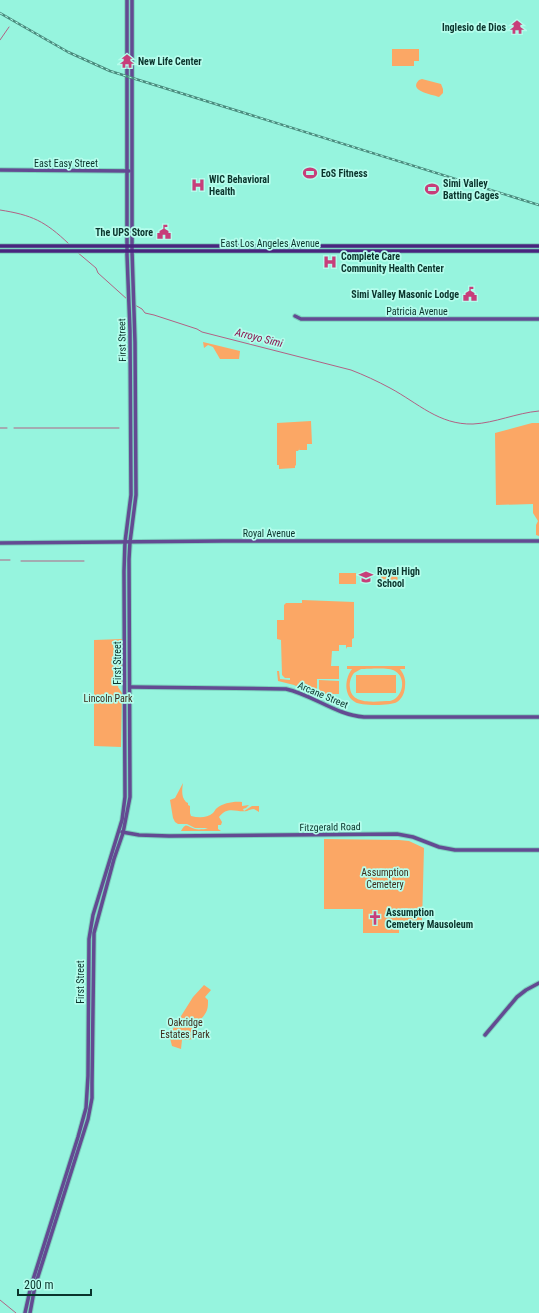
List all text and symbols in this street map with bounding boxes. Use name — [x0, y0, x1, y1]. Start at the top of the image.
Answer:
temple icon: Inglesio de Dios — [509, 19, 525, 35]
place label: Inglesio de Dios — [442, 22, 506, 33]
temple icon: New Life Center — [119, 53, 135, 69]
place label: New Life Center — [138, 56, 202, 67]
street label: East Easy Street — [34, 158, 98, 169]
sports icon: EoS Fitness — [302, 165, 318, 181]
place label: EoS Fitness — [321, 168, 368, 179]
place label: WIC Behavioral Health — [209, 174, 270, 197]
hospital icon: WIC Behavioral Health — [190, 177, 206, 193]
place label: Simi Valley Batting Cages — [443, 178, 499, 201]
sports icon: Simi Valley Batting Cages — [424, 181, 440, 197]
public building icon: The UPS Store — [156, 224, 172, 240]
place label: The UPS Store — [95, 227, 153, 238]
street label: East Los Angeles Avenue — [220, 238, 320, 249]
place label: Complete Care Community Health Center — [341, 251, 444, 274]
hospital icon: Complete Care Community Health Center — [322, 254, 338, 270]
public building icon: Simi Valley Masonic Lodge — [462, 286, 478, 302]
place label: Simi Valley Masonic Lodge — [351, 289, 459, 300]
street label: Patricia Avenue — [386, 306, 448, 317]
street label: First Street — [116, 318, 128, 362]
water label: Arroyo Simi — [233, 326, 285, 350]
street label: Royal Avenue — [243, 528, 296, 539]
place label: Royal High School — [377, 566, 420, 589]
school or university icon: Royal High School — [358, 569, 374, 585]
street label: First Street — [112, 641, 123, 685]
street label: Arcane Street — [296, 680, 350, 711]
park label: Lincoln Park — [84, 693, 133, 704]
street label: Fitzgerald Road — [299, 821, 361, 833]
park label: Assumption Cemetery — [361, 867, 409, 890]
place label: Assumption Cemetery Mausoleum — [386, 907, 473, 930]
church icon: Assumption Cemetery Mausoleum — [367, 910, 383, 926]
street label: First Street — [75, 960, 86, 1004]
park label: Oakridge Estates Park — [160, 1017, 210, 1040]
scale bar — [18, 1271, 91, 1297]
text: 200 m — [24, 1278, 54, 1292]

